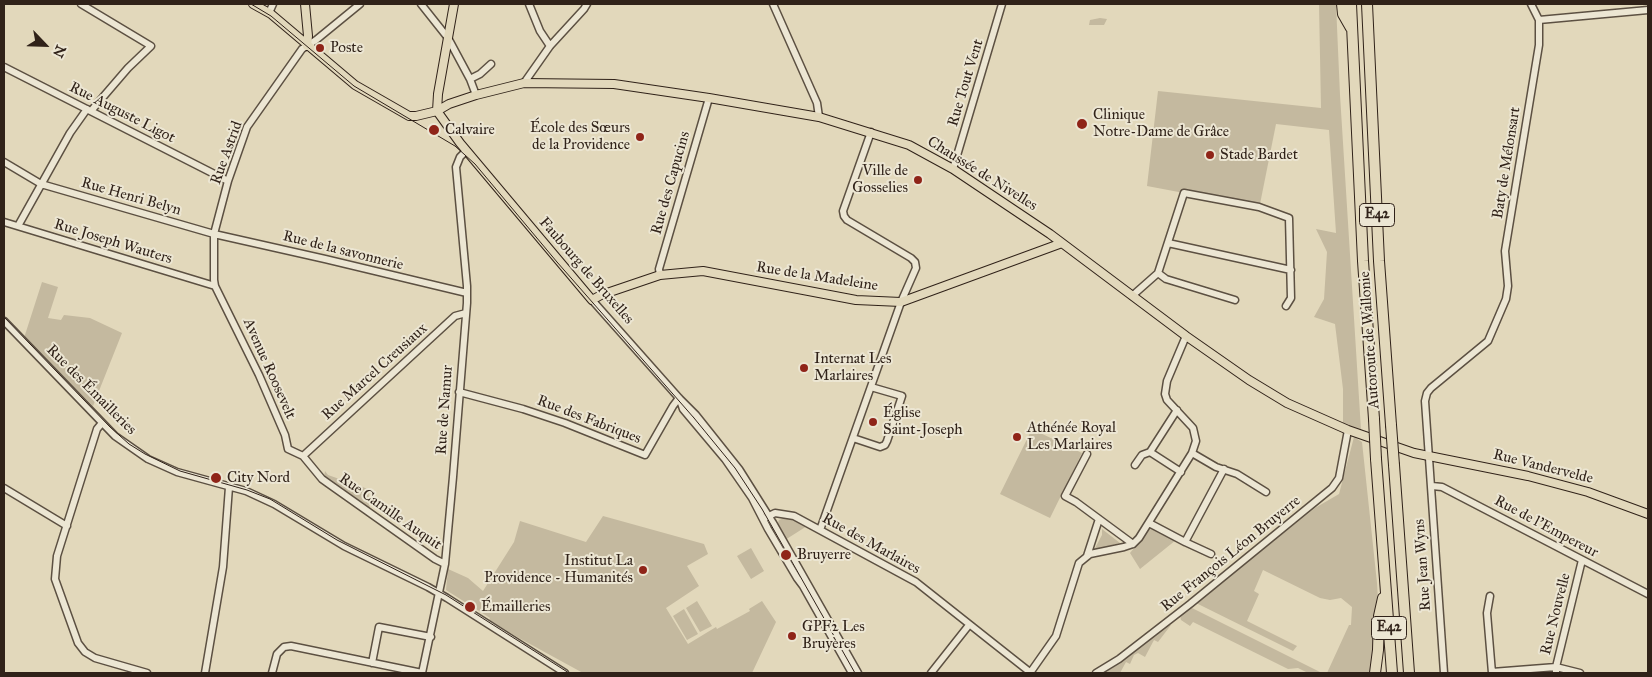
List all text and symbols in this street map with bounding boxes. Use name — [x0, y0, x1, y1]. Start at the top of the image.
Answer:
north arrow — [20, 20, 70, 70]
street label: Rue Tout Vent — [944, 37, 988, 129]
place label: Poste — [330, 39, 363, 57]
text: N — [49, 42, 69, 60]
marker: Poste — [314, 42, 326, 54]
street label: Rue Auguste Ligot — [66, 79, 178, 147]
place label: Clinique Notre-Dame de Grâce — [1093, 106, 1229, 141]
street label: Baty de Mélonsart — [1489, 106, 1525, 220]
marker: Clinique Notre-Dame de Grâce — [1075, 117, 1089, 131]
street label: Rue Astrid — [207, 119, 247, 187]
place label: École des Sœurs de la Providence — [530, 119, 630, 154]
place label: Calvaire — [445, 121, 495, 139]
marker: Calvaire — [427, 123, 441, 137]
street label: Rue des Capucins — [648, 129, 694, 237]
marker: École des Sœurs de la Providence — [634, 131, 646, 143]
street label: Chaussée de Nivelles — [924, 133, 1040, 215]
place label: Stade Bardet — [1220, 146, 1298, 164]
marker: Stade Bardet — [1204, 149, 1216, 161]
place label: Ville de Gosselies — [852, 162, 908, 197]
street label: Rue Henri Belyn — [79, 174, 183, 220]
marker: Ville de Gosselies — [912, 174, 924, 186]
road number: E42 — [1360, 204, 1394, 226]
street label: Faubourg de Bruxelles — [535, 214, 637, 328]
street label: Rue Joseph Wauters — [52, 215, 174, 269]
street label: Rue de la savonnerie — [281, 227, 405, 275]
street label: Rue de la Madeleine — [755, 259, 879, 295]
street label: Autoroute de Wallonie — [1356, 271, 1384, 409]
street label: Avenue Roosevelt — [239, 316, 299, 422]
street label: Rue Marcel Creusiaux — [319, 320, 431, 424]
street label: Rue des Émailleries — [42, 341, 140, 439]
place label: Internat Les Marlaires — [814, 350, 891, 385]
marker: Internat Les Marlaires — [798, 362, 810, 374]
street label: Rue de Namur — [433, 365, 457, 455]
street label: Rue des Fabriques — [534, 392, 644, 448]
place label: Église Saint-Joseph — [883, 404, 962, 439]
marker: Église Saint-Joseph — [867, 416, 879, 428]
place label: Athénée Royal Les Marlaires — [1027, 419, 1116, 454]
marker: Athénée Royal Les Marlaires — [1011, 431, 1023, 443]
street label: Rue Vandervelde — [1491, 446, 1595, 488]
place label: City Nord — [227, 469, 290, 487]
street label: Rue Camille Auquit — [335, 470, 445, 554]
marker: City Nord — [209, 471, 223, 485]
street label: Rue François Léon Bruyerre — [1158, 492, 1304, 616]
street label: Rue de l'Empereur — [1491, 492, 1601, 562]
street label: Rue des Marlaires — [819, 510, 923, 578]
street label: Rue Jean Wyns — [1411, 518, 1435, 612]
place label: Bruyerre — [797, 546, 851, 564]
marker: Bruyerre — [779, 548, 793, 562]
place label: Institut La Providence - Humanités — [484, 552, 633, 587]
marker: Institut La Providence - Humanités — [637, 564, 649, 576]
street label: Rue Nouvelle — [1537, 571, 1575, 657]
place label: Émailleries — [481, 598, 551, 616]
marker: Émailleries — [463, 600, 477, 614]
road number: E42 — [1372, 616, 1406, 640]
place label: GPF2 Les Bruyères — [802, 618, 865, 653]
marker: GPF2 Les Bruyères — [786, 630, 798, 642]

